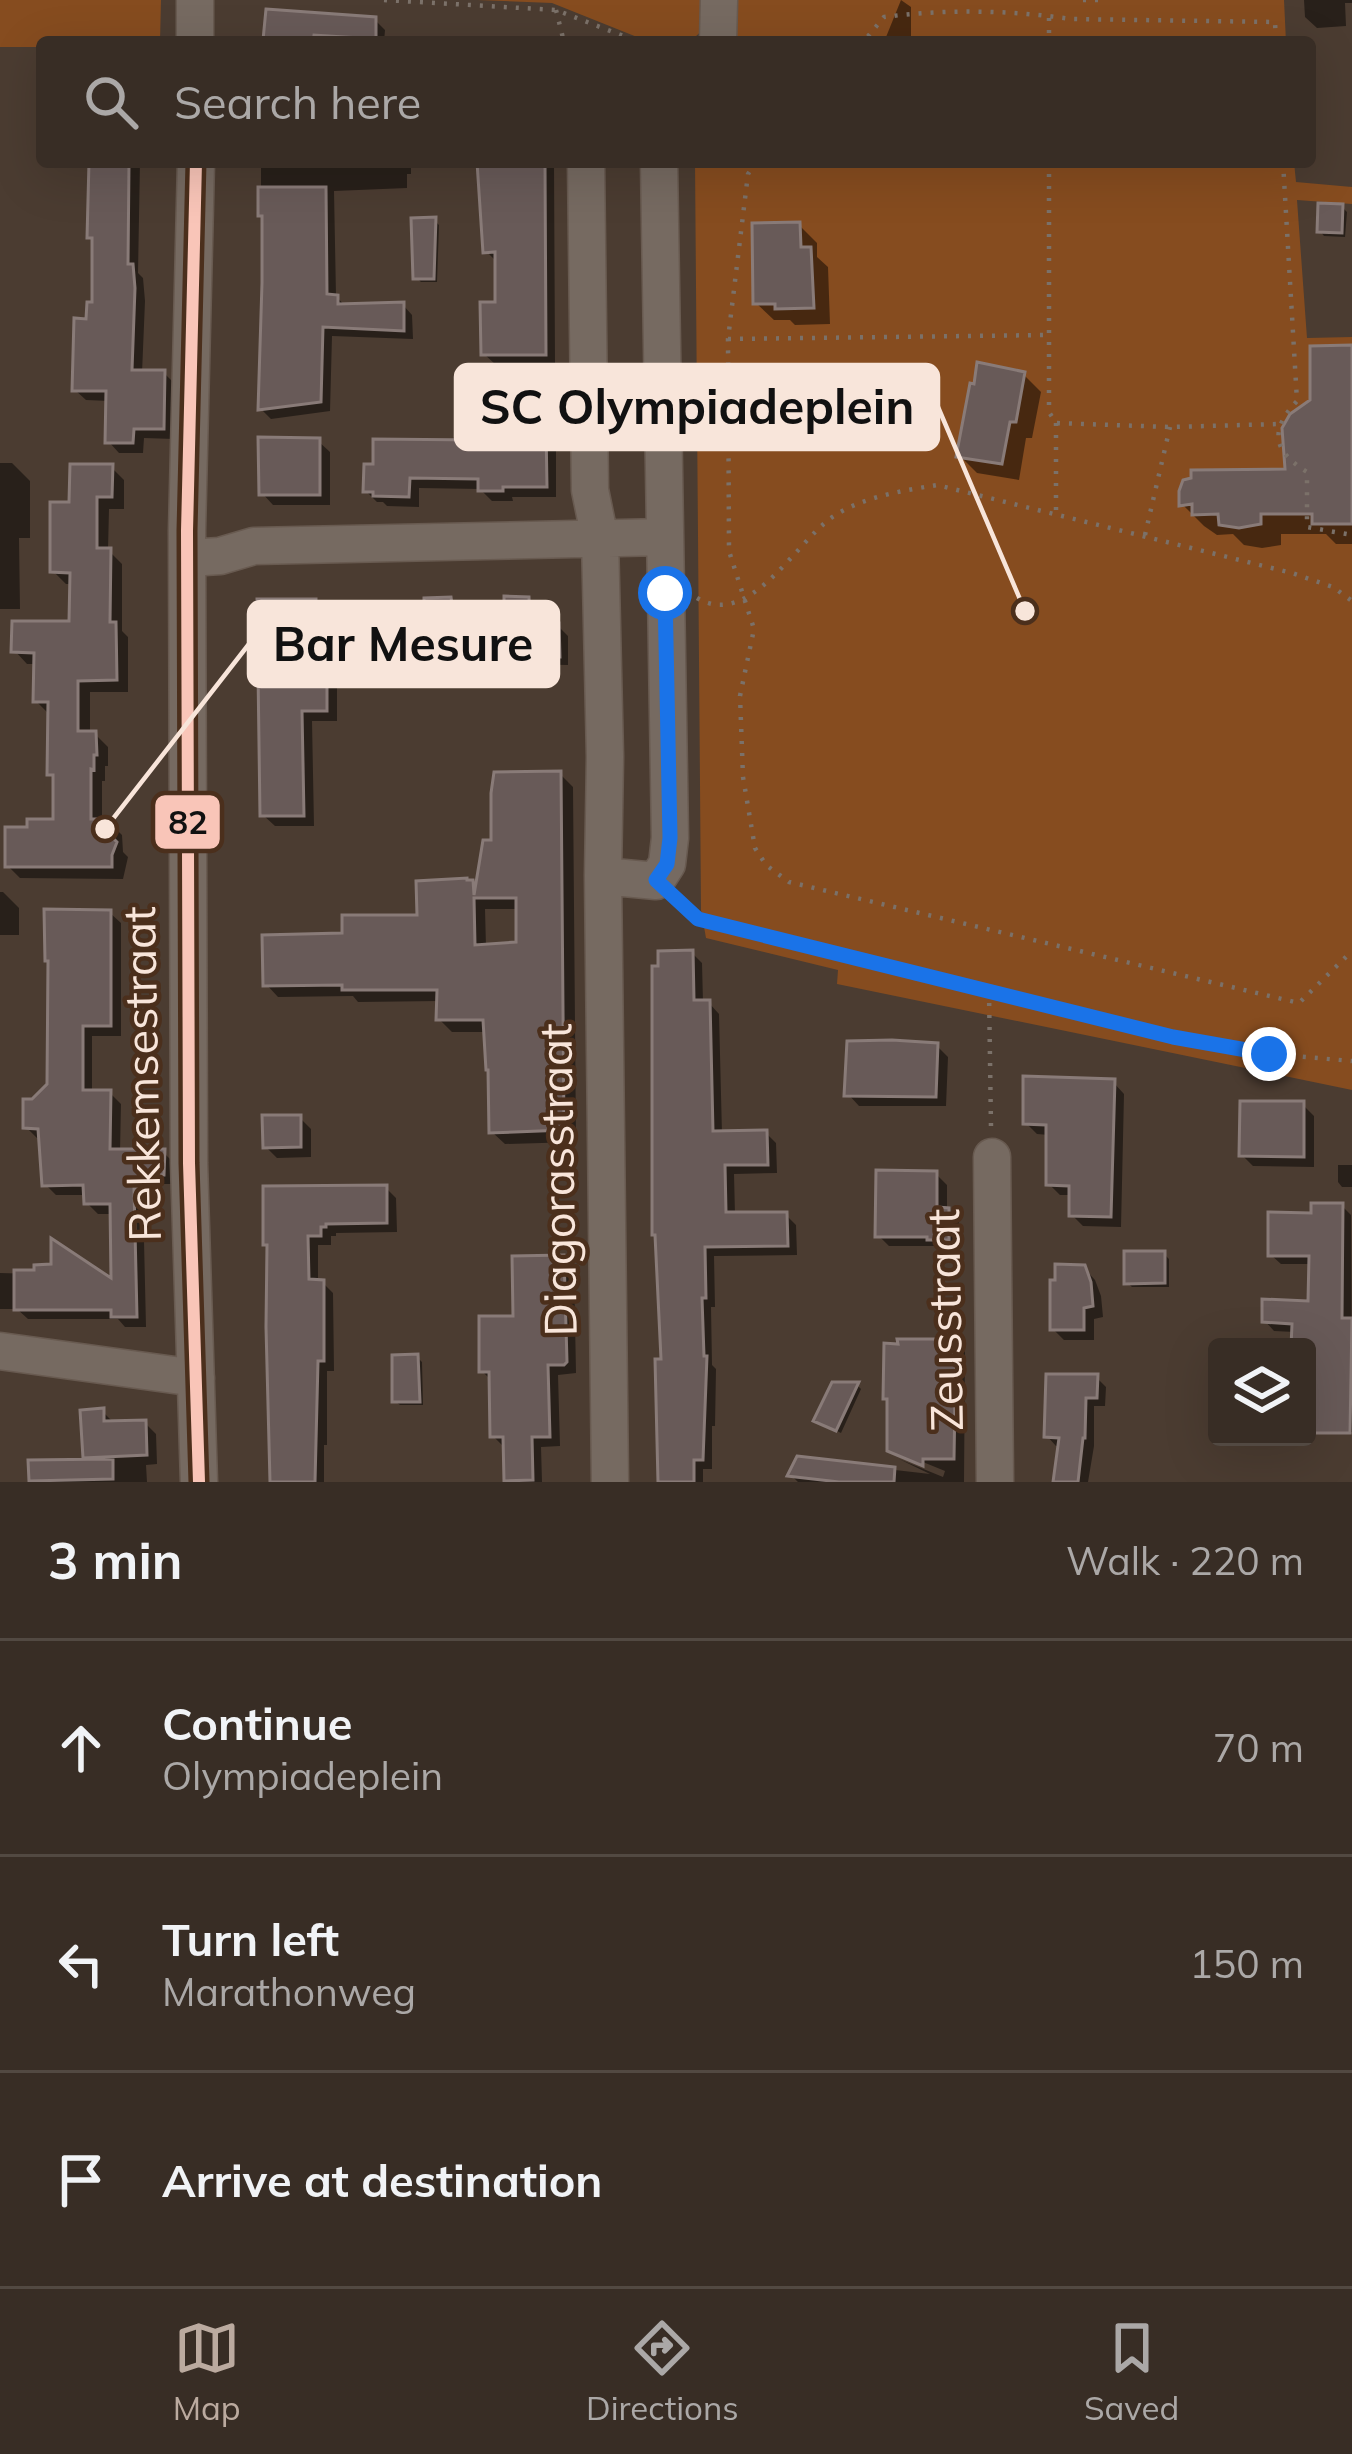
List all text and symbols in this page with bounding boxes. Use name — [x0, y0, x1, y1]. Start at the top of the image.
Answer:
search box — [36, 36, 1316, 168]
icon: search — [78, 69, 144, 135]
text: Search here — [174, 74, 421, 130]
callout: SC Olympiadeplein — [456, 365, 938, 449]
text: SC Olympiadeplein — [480, 376, 914, 436]
route start — [638, 566, 692, 620]
callout: Bar Mesure — [249, 602, 558, 686]
text: Bar Mesure — [273, 613, 533, 673]
line badge: 82 — [153, 793, 222, 851]
text: 82 — [168, 801, 208, 842]
street label: Rekkemsestraat — [110, 906, 172, 1242]
street label: Diagorasstraat — [526, 1023, 588, 1337]
route end — [1242, 1027, 1296, 1081]
street label: Zeusstraat — [914, 1208, 974, 1432]
map controls — [1208, 1338, 1316, 1446]
button: layers — [1208, 1338, 1316, 1446]
text: 3 min — [48, 1528, 183, 1592]
text: Walk · 220 m — [1066, 1536, 1304, 1585]
text: Continue — [162, 1695, 352, 1751]
icon: ahead — [48, 1715, 114, 1781]
text: 70 m — [1213, 1723, 1304, 1772]
text: Olympiadeplein — [162, 1751, 443, 1800]
text: Turn left — [162, 1911, 339, 1967]
icon: left — [48, 1931, 114, 1997]
text: 150 m — [1189, 1939, 1304, 1988]
text: Marathonweg — [162, 1967, 416, 2016]
icon: arrive — [48, 2147, 114, 2213]
text: Arrive at destination — [162, 2152, 602, 2208]
tab: Map — [173, 2315, 241, 2428]
tab: Directions — [586, 2315, 739, 2428]
tab: Saved — [1084, 2315, 1179, 2428]

